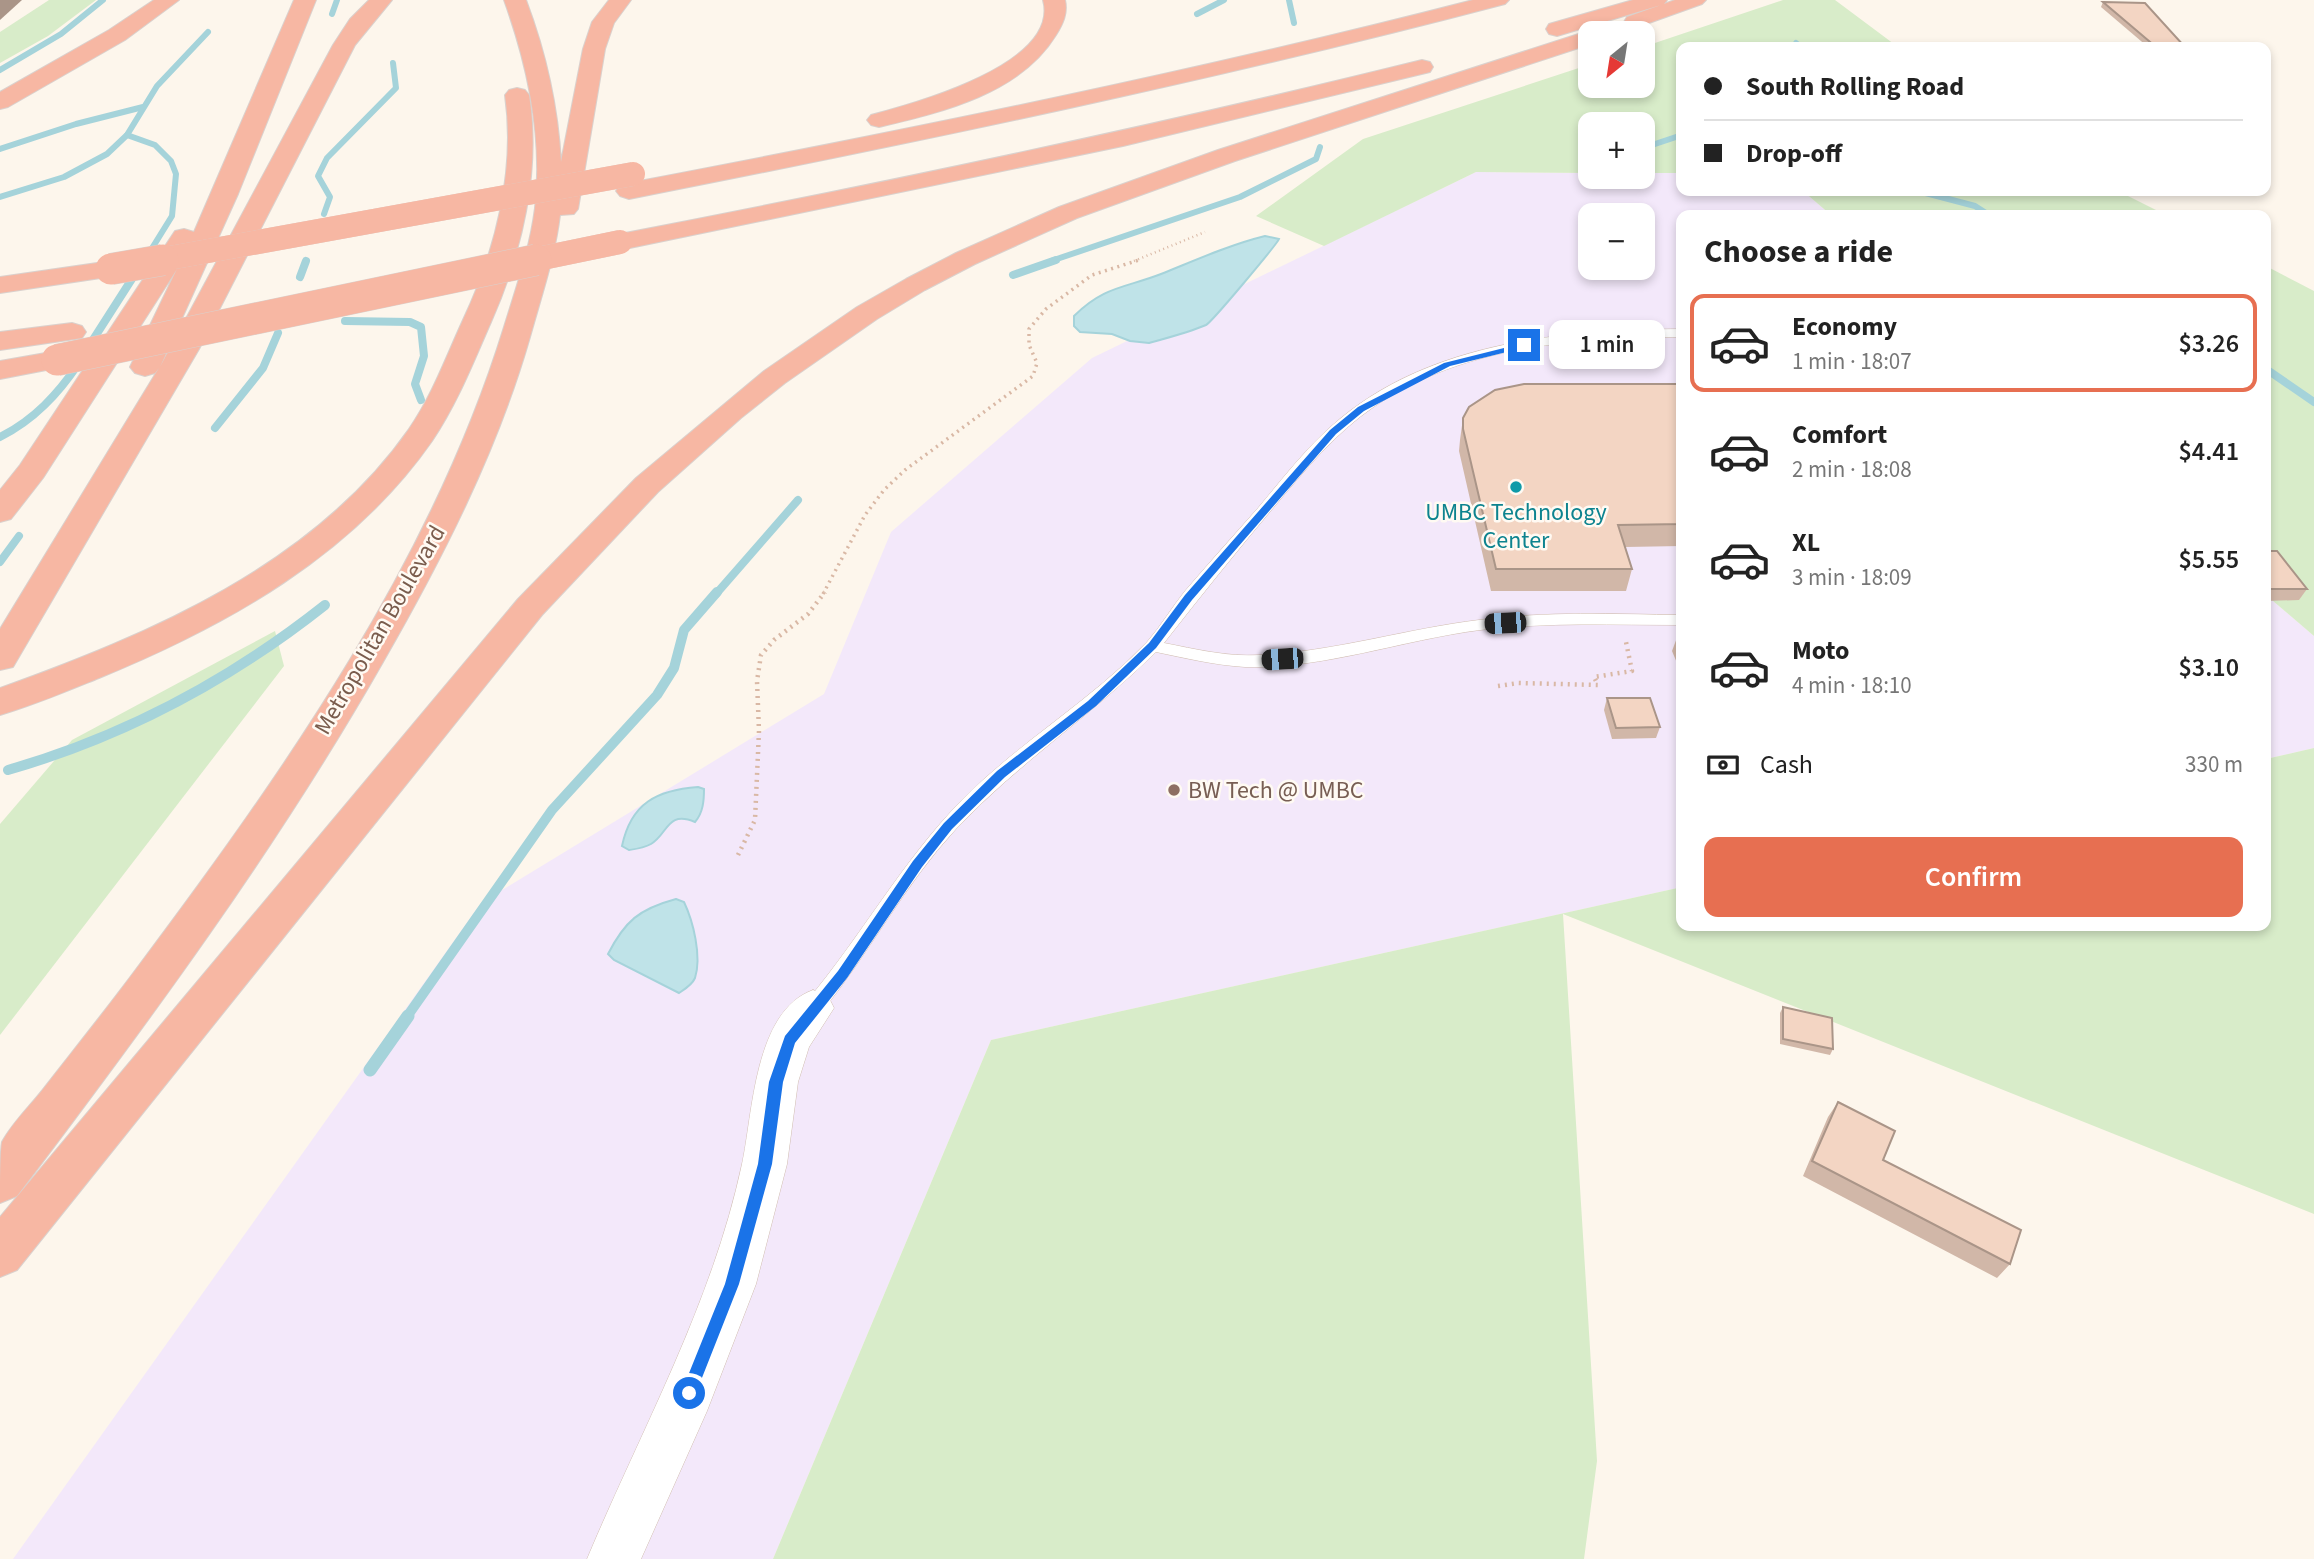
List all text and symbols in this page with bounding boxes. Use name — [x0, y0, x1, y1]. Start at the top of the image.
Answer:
north arrow — [1578, 21, 1656, 98]
map controls — [1578, 21, 1655, 280]
text: South Rolling Road — [1746, 68, 1964, 105]
button: + — [1578, 112, 1655, 189]
text: Drop-off — [1746, 135, 1842, 172]
button: − — [1578, 203, 1655, 280]
text: Choose a ride — [1704, 229, 1893, 275]
text: Economy — [1792, 308, 1897, 345]
icon: car — [1708, 312, 1771, 375]
callout: 1 min — [1548, 320, 1664, 370]
text: $3.26 — [2178, 325, 2239, 362]
text: 1 min — [1580, 328, 1634, 361]
route end — [1508, 329, 1540, 361]
text: 1 min · 18:07 — [1792, 345, 1912, 378]
text: Comfort — [1792, 416, 1887, 453]
icon: car — [1708, 420, 1771, 483]
text: $4.41 — [2178, 433, 2239, 470]
text: 2 min · 18:08 — [1792, 453, 1912, 486]
marker: UMBC Technology Center — [1508, 479, 1524, 495]
place label: UMBC Technology Center — [1425, 495, 1607, 558]
street label: Metropolitan Boulevard — [306, 519, 454, 741]
text: XL — [1792, 524, 1820, 561]
icon: car — [1708, 528, 1771, 591]
text: $5.55 — [2178, 541, 2239, 578]
text: 3 min · 18:09 — [1792, 561, 1912, 594]
car — [1484, 611, 1527, 635]
text: Moto — [1792, 632, 1849, 669]
icon: car — [1708, 636, 1771, 699]
car — [1261, 647, 1304, 671]
text: $3.10 — [2178, 649, 2239, 686]
text: 4 min · 18:10 — [1792, 669, 1912, 702]
icon: cash — [1704, 746, 1742, 784]
text: Cash — [1760, 746, 1813, 783]
text: 330 m — [2185, 748, 2243, 781]
place label: BW Tech @ UMBC — [1188, 773, 1364, 808]
marker: BW Tech @ UMBC — [1166, 782, 1182, 798]
button: Confirm — [1704, 837, 2243, 917]
route start — [673, 1377, 705, 1409]

